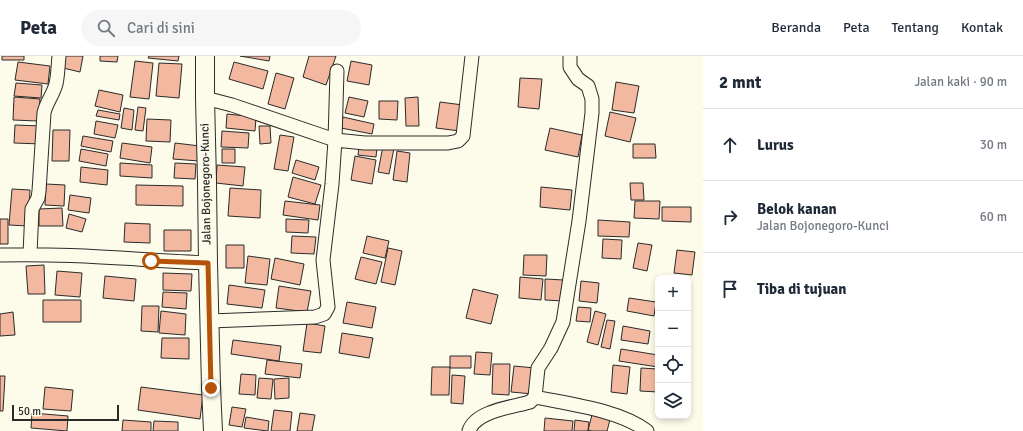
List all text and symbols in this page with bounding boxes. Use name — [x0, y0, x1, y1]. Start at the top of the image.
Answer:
search box — [81, 10, 361, 46]
text: Peta — [20, 16, 57, 40]
icon: search — [95, 17, 117, 39]
text: Cari di sini — [127, 19, 195, 37]
text: Beranda — [771, 19, 821, 36]
text: Peta — [843, 19, 870, 36]
text: Tentang — [892, 19, 939, 36]
text: Kontak — [961, 19, 1003, 36]
text: 2 mnt — [719, 72, 761, 93]
text: Jalan kaki · 90 m — [915, 74, 1007, 90]
street label: Jalan Bojonegoro-Kunci — [197, 123, 215, 245]
icon: ahead — [719, 134, 741, 156]
text: Lurus — [757, 136, 794, 154]
text: 30 m — [980, 137, 1007, 153]
text: Belok kanan — [757, 200, 837, 218]
icon: right — [719, 206, 741, 228]
text: 60 m — [980, 209, 1007, 225]
text: Jalan Bojonegoro-Kunci — [757, 218, 889, 234]
route start — [142, 252, 160, 270]
map controls — [655, 275, 691, 419]
button: + — [655, 275, 691, 311]
icon: arrive — [719, 278, 741, 300]
text: Tiba di tujuan — [757, 280, 847, 298]
button: − — [655, 311, 691, 347]
button: locate — [655, 347, 691, 383]
route end — [202, 379, 220, 397]
button: layers — [655, 383, 691, 419]
scale bar — [12, 403, 119, 422]
text: 50 m — [18, 405, 41, 418]

